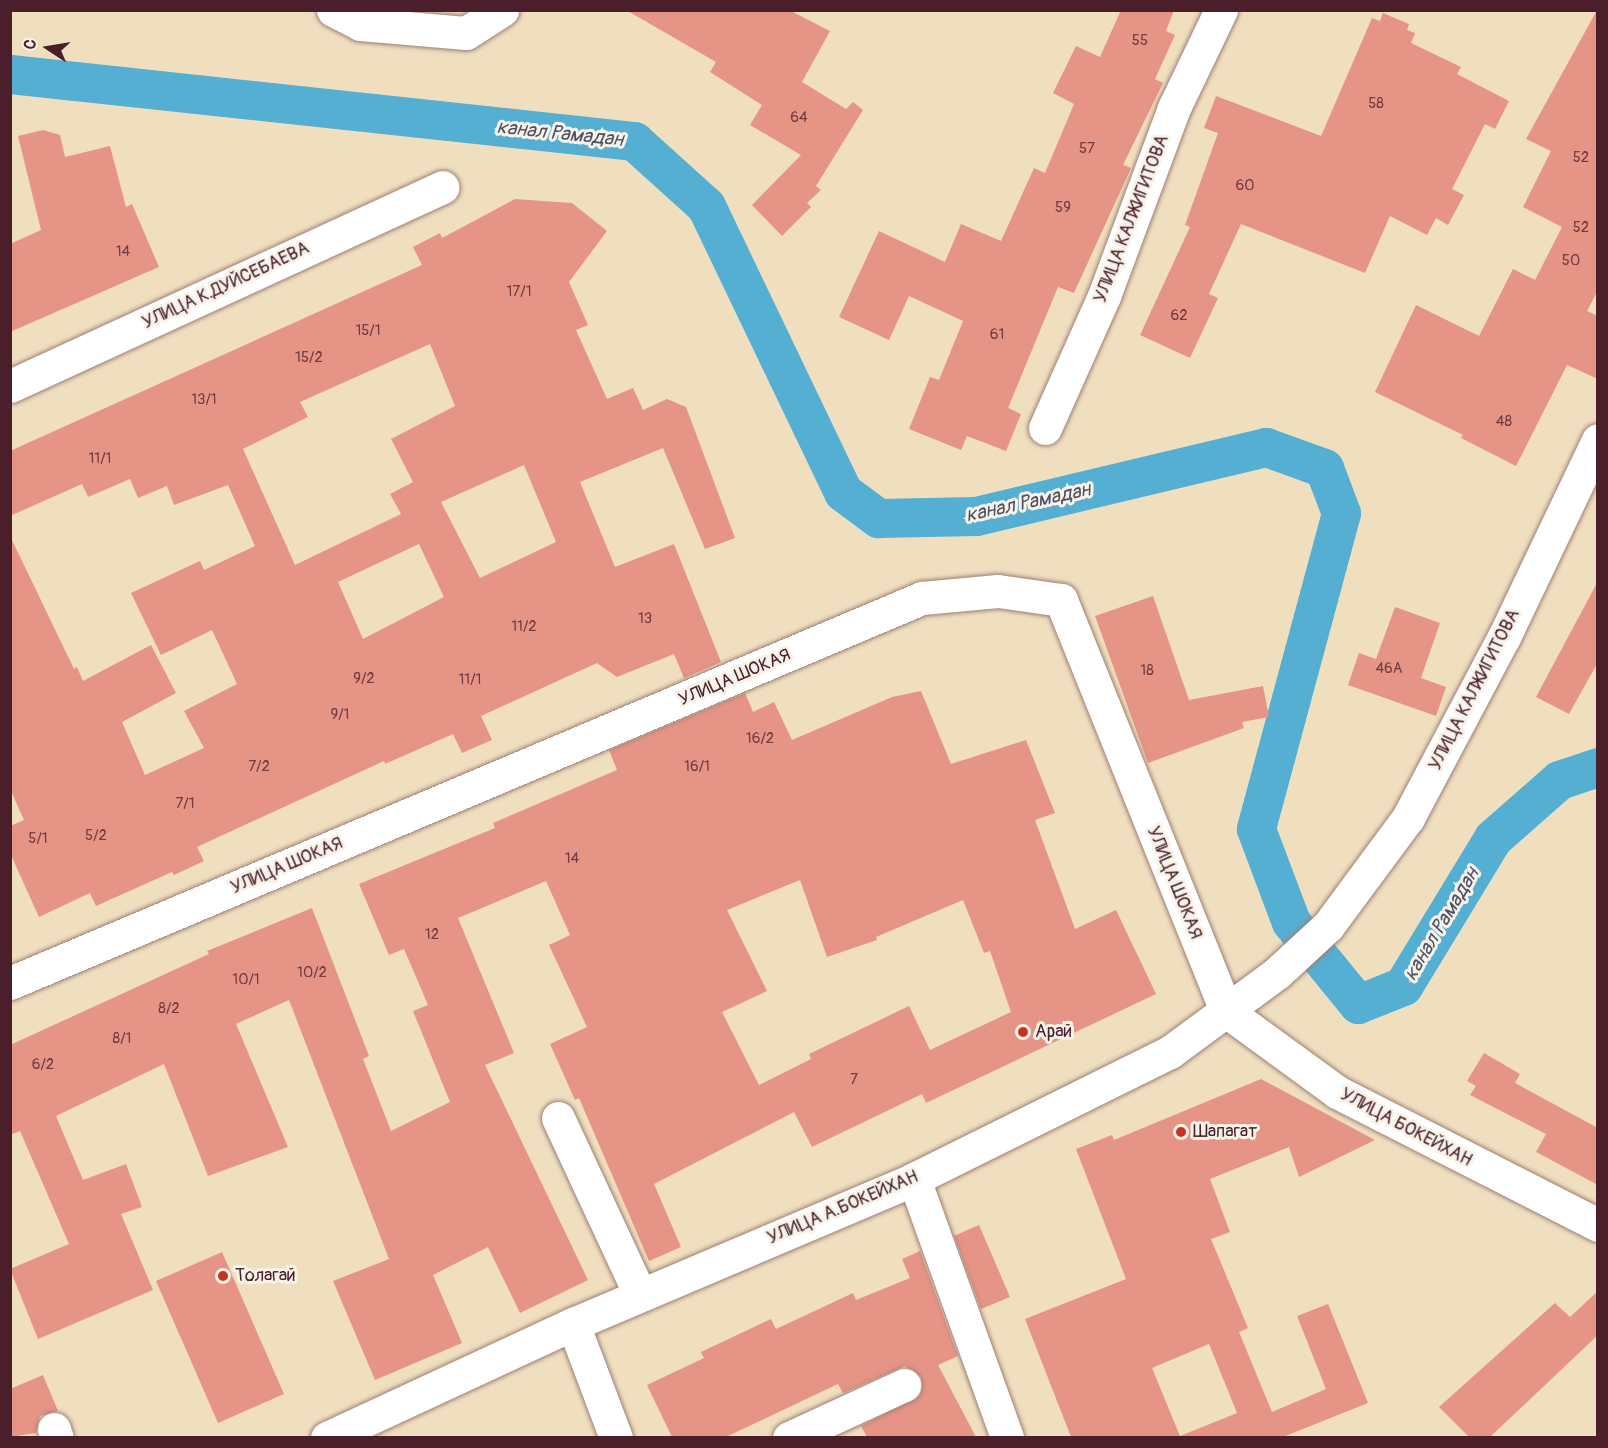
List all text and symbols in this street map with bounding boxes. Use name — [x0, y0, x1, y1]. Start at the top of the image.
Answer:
north arrow — [18, 18, 78, 78]
house number: 55 — [1132, 32, 1148, 50]
text: С — [20, 37, 41, 51]
house number: 58 — [1368, 95, 1384, 113]
house number: 64 — [790, 109, 808, 127]
water label: канал Рамадан — [496, 114, 624, 152]
street label: УЛИЦА КАЛЖИГИТОВА — [1090, 132, 1174, 306]
house number: 57 — [1079, 140, 1095, 158]
house number: 52 — [1573, 149, 1589, 167]
house number: 60 — [1236, 177, 1254, 195]
house number: 59 — [1055, 199, 1071, 217]
house number: 52 — [1573, 219, 1589, 237]
street label: УЛИЦА К.ДУЙСЕБАЕВА — [139, 238, 313, 334]
house number: 14 — [116, 243, 130, 261]
house number: 50 — [1562, 252, 1580, 270]
house number: 17/1 — [506, 283, 532, 301]
house number: 62 — [1170, 307, 1188, 325]
house number: 15/1 — [355, 322, 381, 340]
house number: 61 — [990, 326, 1004, 344]
house number: 15/2 — [295, 349, 323, 367]
house number: 13/1 — [191, 391, 217, 409]
house number: 48 — [1496, 413, 1512, 431]
house number: 11/1 — [89, 450, 111, 468]
water label: канал Рамадан — [964, 477, 1092, 527]
street label: УЛИЦА КАЛЖИГИТОВА — [1425, 606, 1525, 774]
house number: 13 — [638, 610, 652, 628]
house number: 11/2 — [511, 618, 537, 636]
street label: УЛИЦА ШОКАЯ — [676, 645, 794, 711]
house number: 46А — [1375, 660, 1403, 678]
house number: 18 — [1140, 662, 1154, 680]
house number: 9/2 — [353, 670, 375, 688]
house number: 11/1 — [459, 671, 481, 689]
house number: 9/1 — [331, 706, 349, 724]
house number: 16/2 — [746, 730, 774, 748]
house number: 7/2 — [248, 758, 270, 776]
house number: 16/1 — [684, 758, 710, 776]
house number: 7/1 — [175, 795, 195, 813]
street label: УЛИЦА ШОКАЯ — [1142, 824, 1206, 942]
house number: 5/2 — [85, 827, 107, 845]
house number: 5/1 — [28, 830, 48, 848]
street label: УЛИЦА ШОКАЯ — [228, 833, 346, 899]
house number: 14 — [565, 850, 579, 868]
water label: канал Рамадан — [1398, 863, 1484, 985]
house number: 12 — [425, 926, 439, 944]
house number: 10/2 — [297, 964, 327, 982]
house number: 10/1 — [232, 971, 260, 989]
house number: 8/2 — [158, 1000, 180, 1018]
place label: Арай — [1035, 1021, 1072, 1043]
marker: Арай — [1016, 1025, 1030, 1039]
house number: 8/1 — [113, 1030, 131, 1048]
house number: 6/2 — [32, 1056, 54, 1074]
house number: 7 — [850, 1071, 858, 1089]
street label: УЛИЦА БОКЕЙХАН — [1336, 1084, 1476, 1172]
place label: Шапагат — [1193, 1121, 1257, 1143]
marker: Шапагат — [1174, 1125, 1188, 1139]
street label: УЛИЦА А.БОКЕЙХАН — [764, 1166, 922, 1250]
place label: Толагай — [235, 1265, 296, 1287]
marker: Толагай — [216, 1269, 230, 1283]

